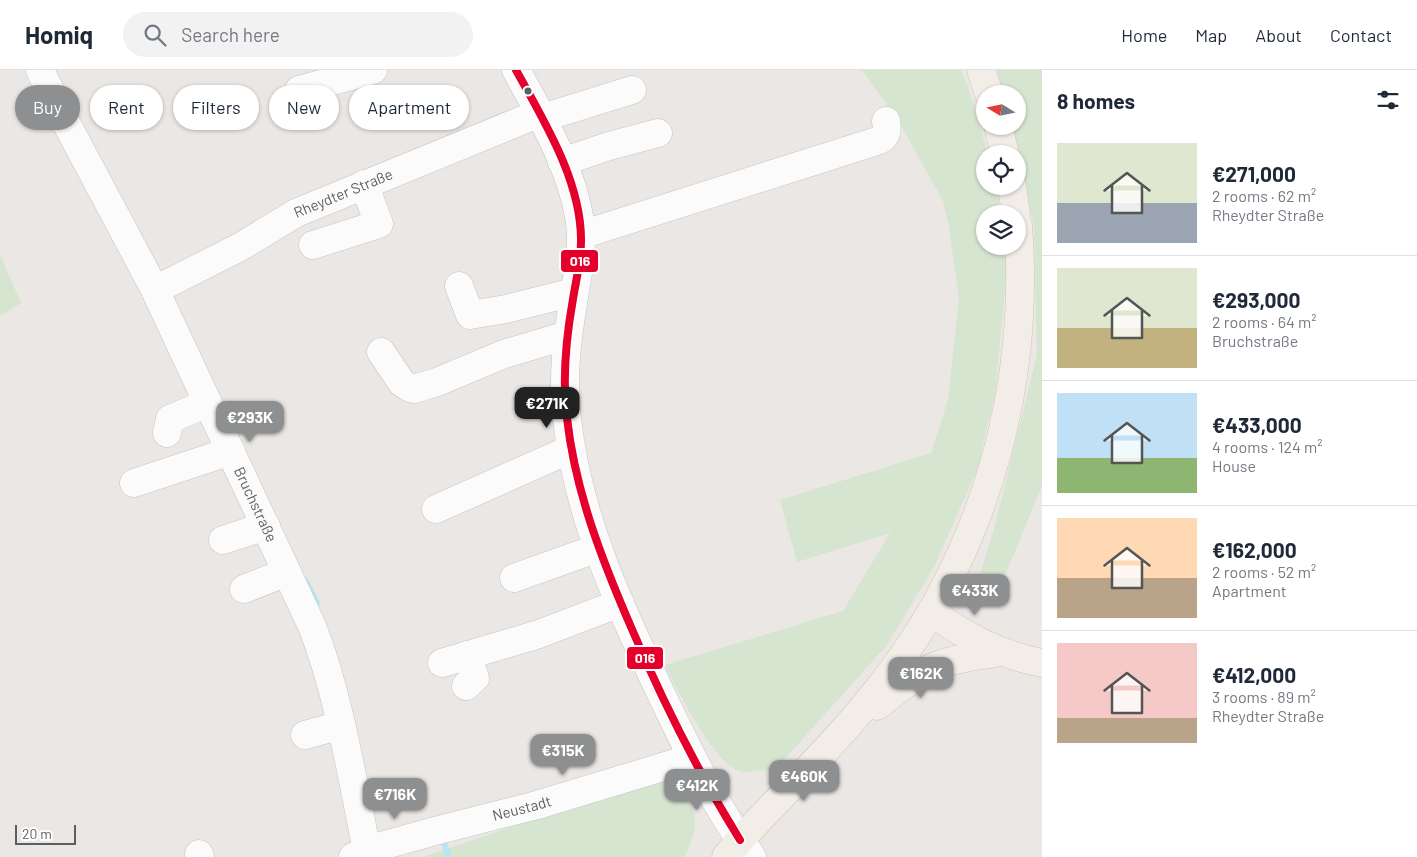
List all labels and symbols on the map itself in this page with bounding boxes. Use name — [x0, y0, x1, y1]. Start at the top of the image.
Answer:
north arrow — [976, 85, 1026, 135]
unlabelled marker — [523, 86, 533, 96]
street label: Rheydter Straße — [291, 164, 395, 221]
line badge: 016 — [560, 249, 599, 273]
text: 016 — [570, 252, 591, 269]
pin: €271K — [512, 386, 582, 429]
pin: €293K — [215, 400, 285, 443]
street label: Bruchstraße — [231, 464, 281, 545]
pin: €433K — [940, 574, 1010, 616]
line badge: 016 — [626, 646, 664, 670]
text: 016 — [635, 649, 656, 666]
pin: €162K — [886, 656, 956, 699]
pin: €315K — [528, 734, 598, 776]
pin: €460K — [769, 760, 839, 802]
pin: €412K — [662, 768, 732, 811]
pin: €716K — [360, 778, 430, 820]
street label: Neustadt — [490, 791, 553, 824]
scale bar — [15, 822, 76, 845]

